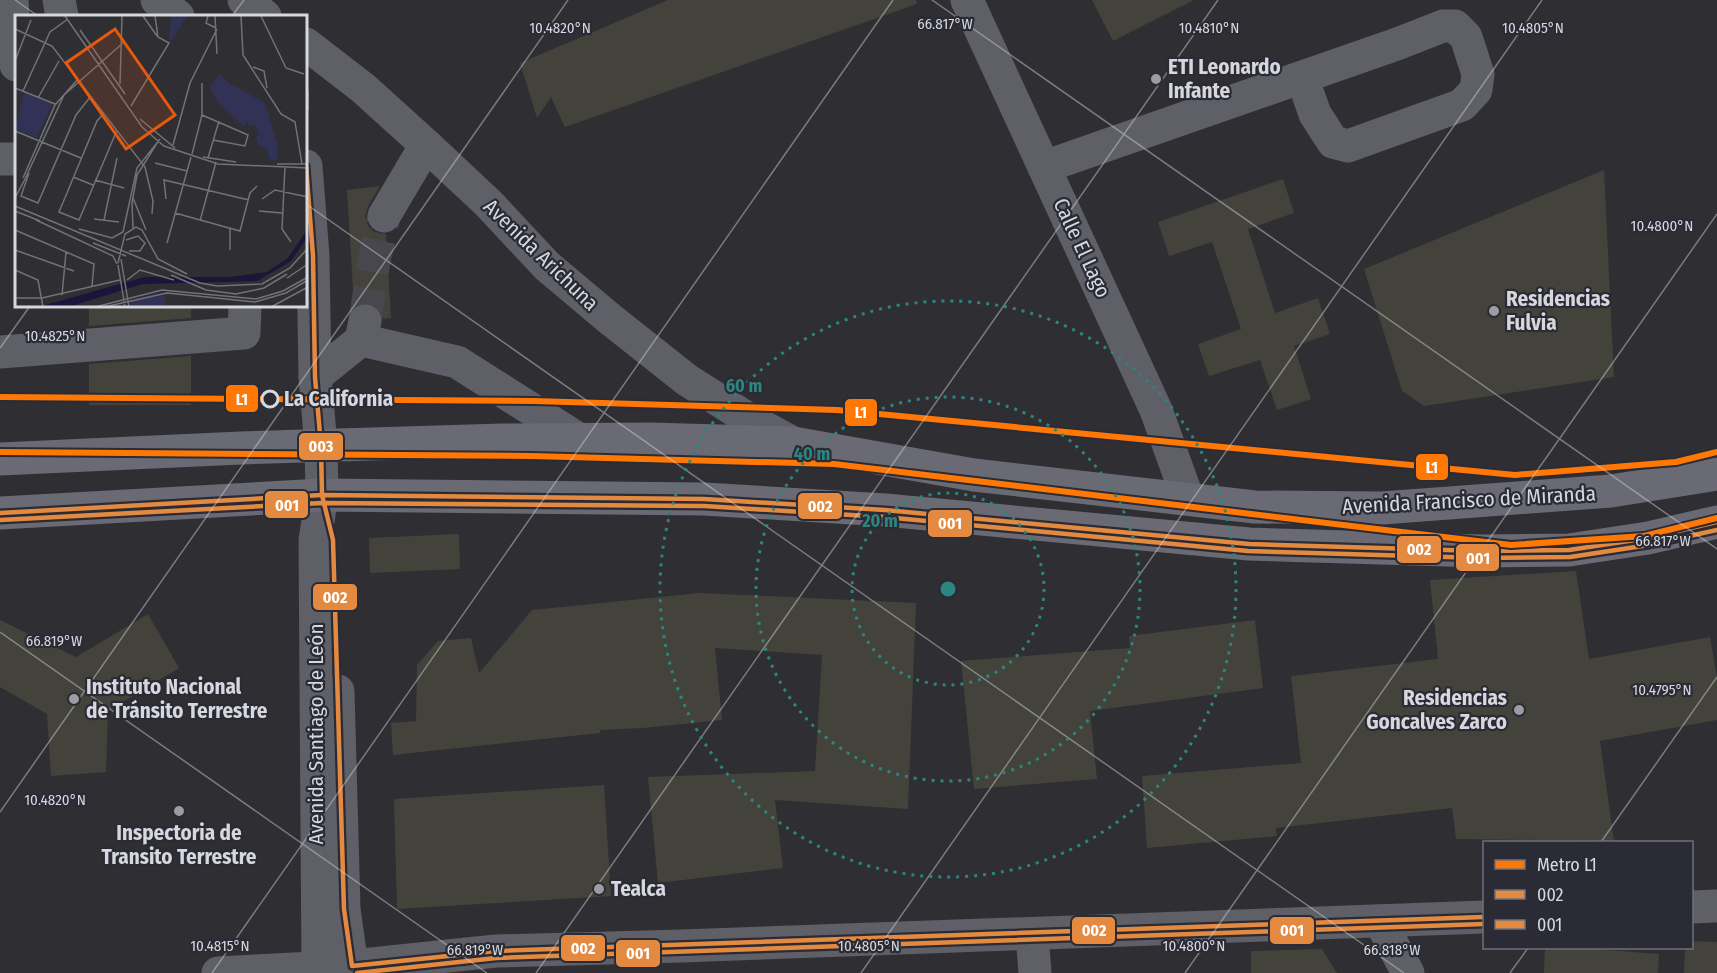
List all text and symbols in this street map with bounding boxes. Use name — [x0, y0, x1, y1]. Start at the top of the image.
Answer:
inset map — [15, 15, 308, 308]
text: 66.817°W — [917, 15, 973, 33]
text: 10.4820°N — [529, 19, 591, 37]
text: 10.4810°N — [1179, 19, 1239, 37]
text: 10.4805°N — [1502, 19, 1564, 37]
place label: ETI Leonardo Infante — [1168, 54, 1281, 104]
marker: ETI Leonardo Infante — [1149, 72, 1163, 86]
street label: Avenida Arichuna — [478, 194, 604, 316]
street label: Calle El Lago — [1048, 194, 1116, 302]
text: 10.4800°N — [1631, 217, 1693, 235]
place label: Residencias Fulvia — [1506, 286, 1610, 336]
marker: Residencias Fulvia — [1487, 304, 1501, 318]
text: 10.4825°N — [25, 327, 85, 345]
text: 60 m — [726, 375, 762, 397]
line badge: L1 — [225, 384, 259, 413]
place label: La California — [284, 386, 393, 412]
text: L1 — [236, 390, 248, 409]
marker: La California — [261, 390, 279, 408]
line badge: L1 — [844, 398, 878, 427]
text: L1 — [855, 403, 867, 422]
line badge: 003 — [298, 432, 344, 461]
text: 003 — [309, 437, 334, 456]
text: 40 m — [794, 443, 830, 465]
line badge: L1 — [1415, 453, 1449, 481]
text: L1 — [1426, 458, 1438, 477]
street label: Avenida Francisco de Miranda — [1341, 480, 1597, 520]
line badge: 001 — [264, 490, 309, 519]
line badge: 002 — [797, 492, 843, 520]
text: 001 — [275, 496, 299, 515]
text: 002 — [808, 497, 833, 516]
line badge: 001 — [927, 509, 973, 538]
text: 20 m — [861, 510, 898, 532]
text: 001 — [938, 514, 962, 533]
text: 66.817°W — [1635, 532, 1691, 550]
line badge: 002 — [1396, 535, 1442, 564]
text: 002 — [1407, 540, 1432, 559]
line badge: 001 — [1455, 543, 1500, 572]
text: 001 — [1466, 549, 1490, 568]
centre of rings — [938, 579, 958, 599]
line badge: 002 — [312, 583, 358, 611]
text: 002 — [323, 588, 348, 607]
street label: Avenida Santiago de León — [303, 624, 329, 844]
text: 66.819°W — [26, 632, 82, 650]
place label: Instituto Nacional de Tránsito Terrestre — [86, 674, 268, 724]
text: 10.4795°N — [1632, 681, 1692, 699]
place label: Residencias Goncalves Zarco — [1366, 685, 1507, 735]
marker: Instituto Nacional de Tránsito Terrestre — [67, 692, 81, 706]
marker: Residencias Goncalves Zarco — [1512, 703, 1526, 717]
text: 10.4820°N — [24, 791, 86, 809]
marker: Inspectoria de Transito Terrestre — [172, 804, 186, 818]
place label: Inspectoria de Transito Terrestre — [102, 820, 257, 870]
legend — [1483, 841, 1693, 949]
text: Metro L1 — [1537, 854, 1597, 876]
place label: Tealca — [611, 876, 666, 902]
marker: Tealca — [592, 882, 606, 896]
text: 002 — [1537, 884, 1564, 906]
text: 001 — [1537, 914, 1562, 936]
line badge: 002 — [1071, 916, 1116, 945]
line badge: 001 — [1269, 916, 1315, 945]
text: 002 — [1082, 921, 1107, 940]
text: 001 — [1280, 921, 1304, 940]
line badge: 002 — [560, 934, 606, 962]
text: 10.4815°N — [190, 937, 250, 955]
text: 10.4805°N — [838, 937, 900, 955]
text: 10.4800°N — [1163, 937, 1225, 955]
text: 002 — [571, 939, 596, 958]
line badge: 001 — [615, 939, 661, 968]
text: 66.819°W — [447, 941, 503, 959]
text: 66.818°W — [1364, 941, 1420, 959]
text: 001 — [626, 944, 650, 963]

